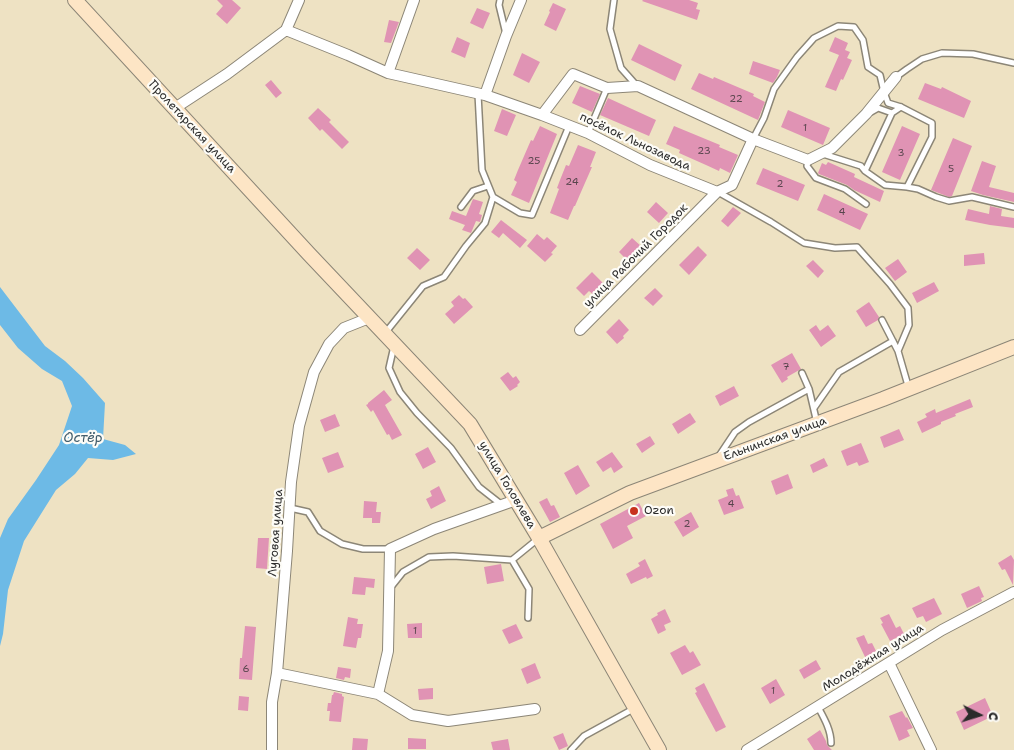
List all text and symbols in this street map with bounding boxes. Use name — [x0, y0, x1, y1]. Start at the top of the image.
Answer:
street label: Пролетарская улица — [145, 78, 239, 176]
house number: 22 — [729, 93, 743, 105]
street label: посёлок Льнозавода — [577, 110, 693, 174]
house number: 1 — [803, 122, 807, 134]
house number: 23 — [697, 145, 711, 157]
house number: 3 — [898, 147, 904, 159]
house number: 25 — [528, 155, 540, 167]
house number: 5 — [948, 163, 954, 175]
house number: 24 — [565, 176, 579, 188]
house number: 2 — [777, 178, 783, 190]
street label: улица Рабочий Городок — [581, 201, 691, 311]
house number: 4 — [839, 206, 845, 218]
house number: 7 — [783, 361, 789, 373]
street label: Ельнинская улица — [722, 414, 828, 464]
water label: Остёр — [63, 430, 103, 446]
street label: улица Головлева — [475, 439, 539, 531]
street label: Луговая улица — [266, 489, 286, 577]
house number: 4 — [728, 498, 734, 510]
place label: Ozon — [644, 504, 674, 518]
marker: Ozon — [628, 505, 640, 517]
house number: 2 — [684, 518, 690, 530]
street label: Молодёжная улица — [820, 621, 926, 695]
house number: 1 — [413, 625, 417, 637]
house number: 6 — [243, 663, 249, 675]
house number: 1 — [771, 685, 775, 697]
north arrow — [954, 690, 1004, 740]
text: С — [985, 711, 1003, 721]

